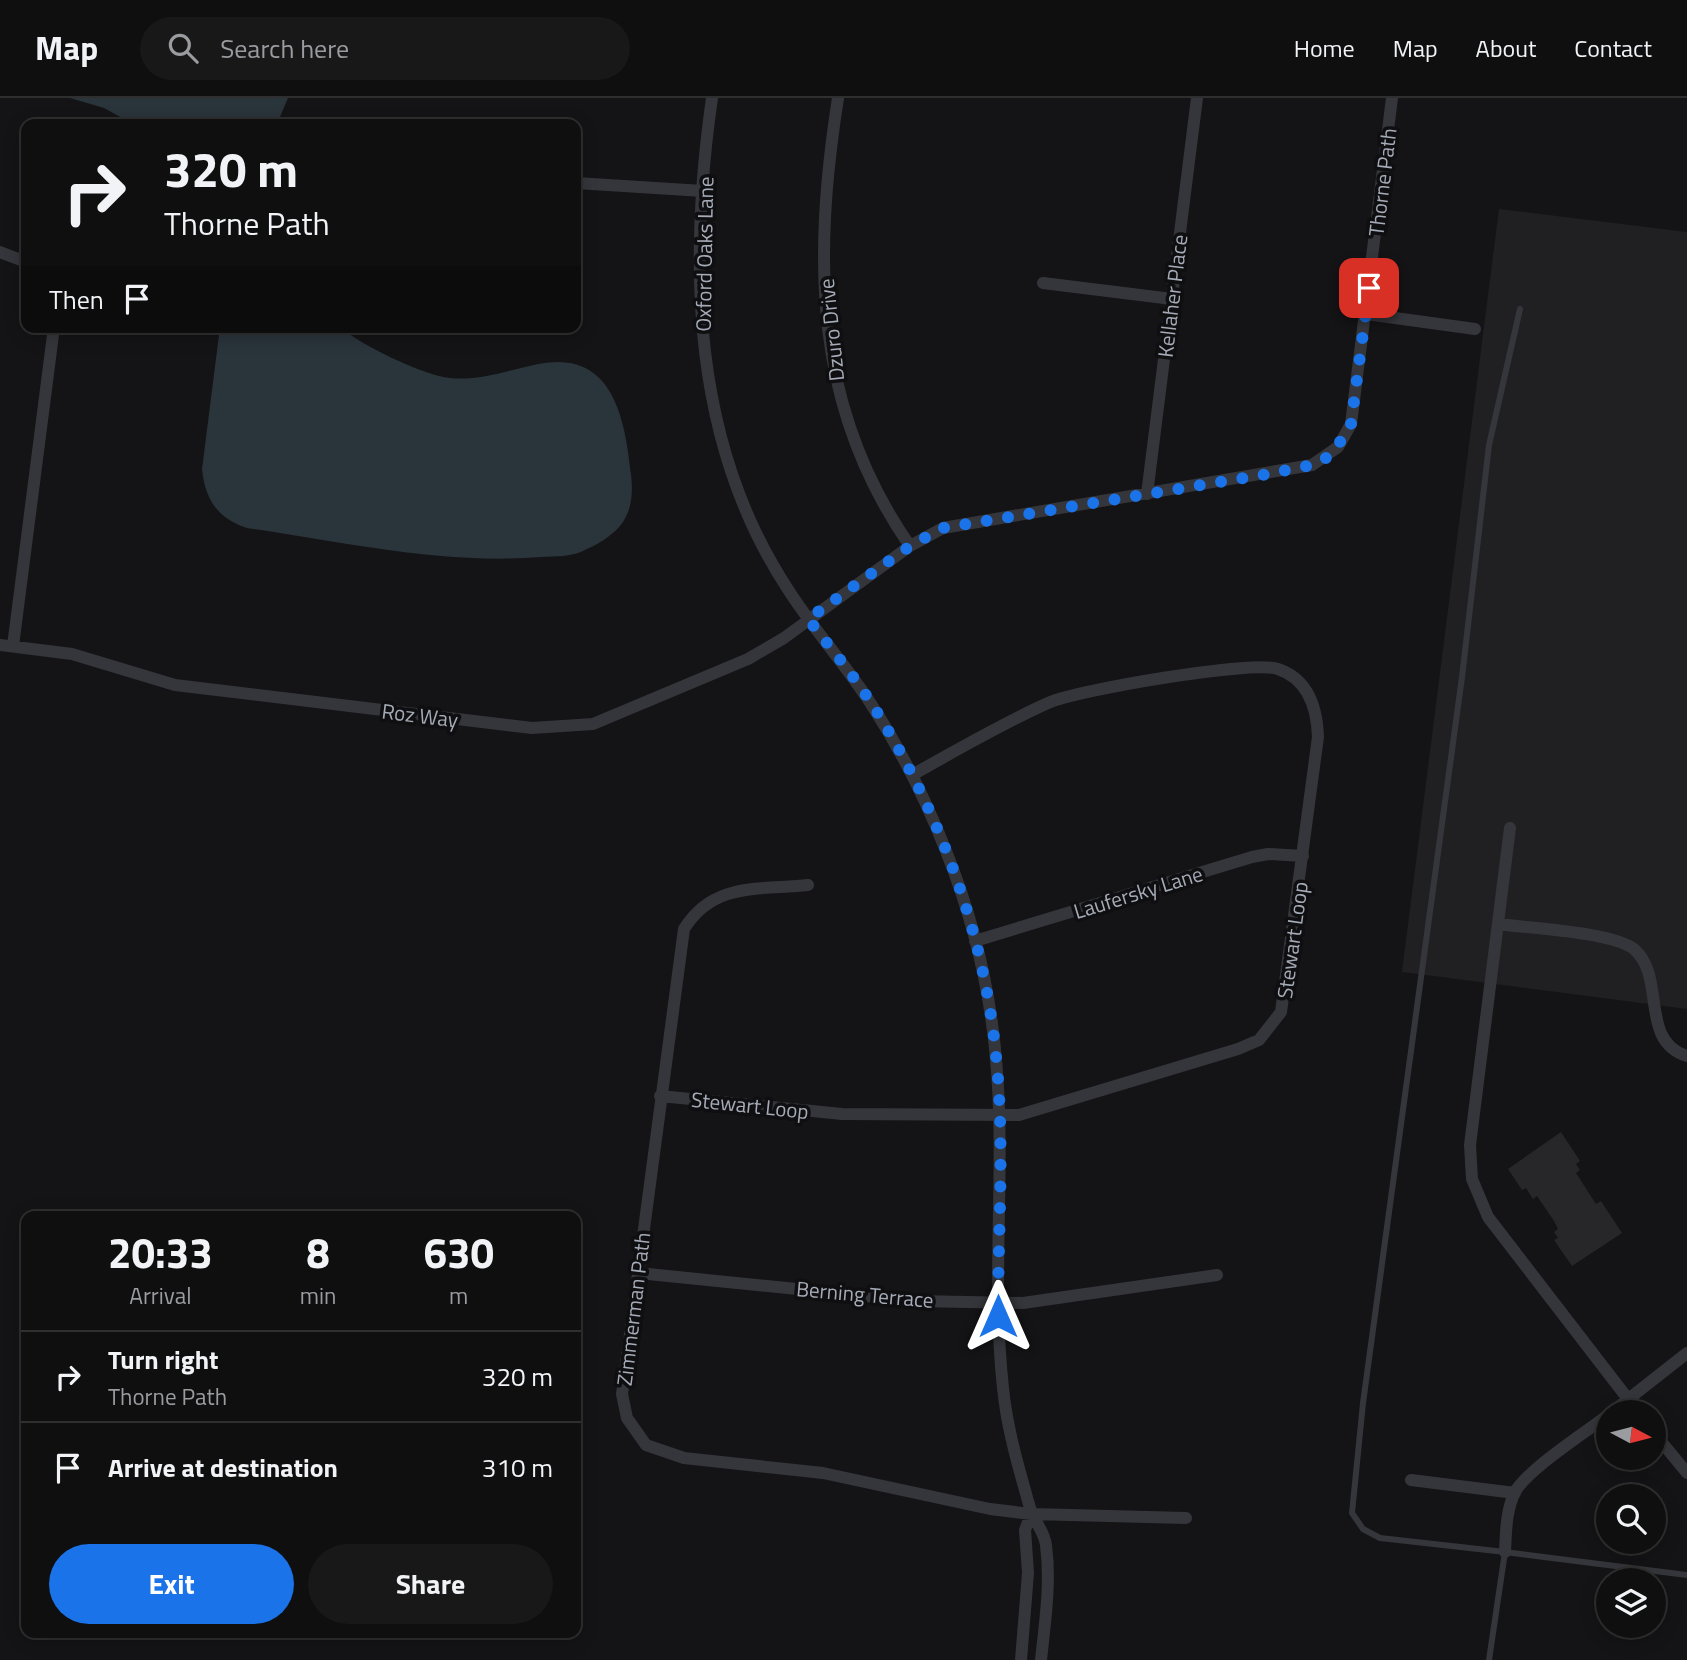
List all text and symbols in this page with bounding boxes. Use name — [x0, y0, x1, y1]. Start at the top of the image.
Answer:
search box — [140, 17, 630, 80]
text: Map — [35, 23, 98, 73]
icon: search — [164, 29, 202, 67]
text: Search here — [220, 29, 349, 68]
text: Home — [1294, 30, 1355, 66]
text: Map — [1393, 30, 1438, 66]
text: About — [1476, 30, 1536, 66]
text: Contact — [1574, 30, 1652, 66]
street label: Thorne Path — [1359, 126, 1405, 238]
text: 320 m — [164, 131, 298, 206]
icon: right — [49, 147, 140, 238]
street label: Oxford Oaks Lane — [687, 176, 721, 332]
text: Thorne Path — [164, 199, 330, 247]
street label: Kellaher Place — [1149, 233, 1195, 359]
pin — [1339, 258, 1399, 318]
icon: arrive — [1350, 269, 1388, 307]
street label: Dzuro Drive — [810, 277, 852, 383]
text: Then — [49, 280, 104, 319]
icon: arrive — [118, 280, 156, 318]
street label: Roz Way — [380, 694, 460, 736]
street label: Laufersky Lane — [1070, 857, 1206, 927]
street label: Stewart Loop — [1268, 879, 1316, 1001]
street label: Stewart Loop — [690, 1083, 810, 1127]
text: 20:33 — [108, 1220, 213, 1284]
text: 8 — [306, 1220, 330, 1284]
text: 630 — [423, 1220, 494, 1284]
street label: Zimmerman Path — [608, 1230, 658, 1388]
street label: Berning Terrace — [795, 1272, 935, 1316]
text: Arrival — [129, 1278, 192, 1313]
text: min — [300, 1278, 336, 1313]
text: m — [449, 1278, 468, 1313]
position arrow — [961, 1279, 1035, 1353]
text: Turn right — [108, 1340, 219, 1379]
text: 320 m — [482, 1357, 553, 1396]
icon: right — [49, 1358, 87, 1396]
text: Thorne Path — [108, 1379, 227, 1414]
north arrow — [1596, 1400, 1666, 1470]
map controls — [1596, 1400, 1666, 1638]
text: Arrive at destination — [108, 1448, 338, 1487]
text: 310 m — [482, 1448, 553, 1487]
icon: arrive — [49, 1449, 87, 1487]
button: search — [1596, 1484, 1666, 1554]
button: Exit — [49, 1544, 294, 1624]
button: Share — [308, 1544, 553, 1624]
button: layers — [1596, 1568, 1666, 1638]

